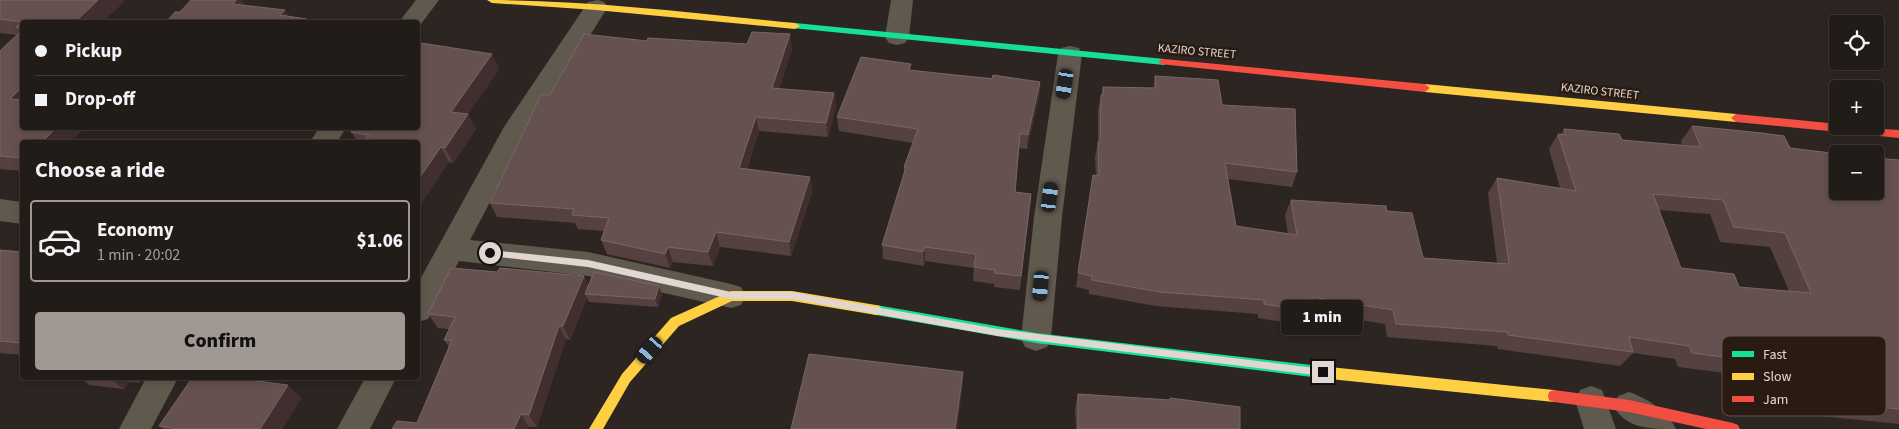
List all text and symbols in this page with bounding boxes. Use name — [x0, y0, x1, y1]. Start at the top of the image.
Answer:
map controls — [1829, 15, 1884, 200]
button: locate — [1829, 15, 1884, 70]
text: Pickup — [65, 38, 122, 65]
street label: KAZIRO STREET — [1157, 40, 1237, 63]
car — [1055, 68, 1074, 100]
street label: KAZIRO STREET — [1560, 79, 1640, 104]
button: + — [1829, 80, 1884, 135]
text: Drop-off — [65, 86, 135, 113]
button: − — [1829, 145, 1884, 200]
text: Choose a ride — [35, 154, 165, 186]
car — [1040, 181, 1059, 213]
text: Economy — [97, 217, 174, 244]
icon: car — [37, 219, 82, 264]
text: $1.06 — [357, 228, 403, 255]
route start — [479, 242, 501, 264]
text: 1 min · 20:02 — [97, 244, 180, 266]
car — [1032, 270, 1049, 302]
callout: 1 min — [1282, 300, 1364, 334]
text: 1 min — [1302, 306, 1342, 328]
button: Confirm — [35, 312, 405, 370]
car — [634, 334, 665, 366]
legend — [1722, 336, 1886, 416]
text: Fast — [1763, 345, 1787, 365]
route end — [1312, 361, 1334, 383]
text: Slow — [1763, 367, 1792, 387]
text: Jam — [1763, 390, 1788, 410]

